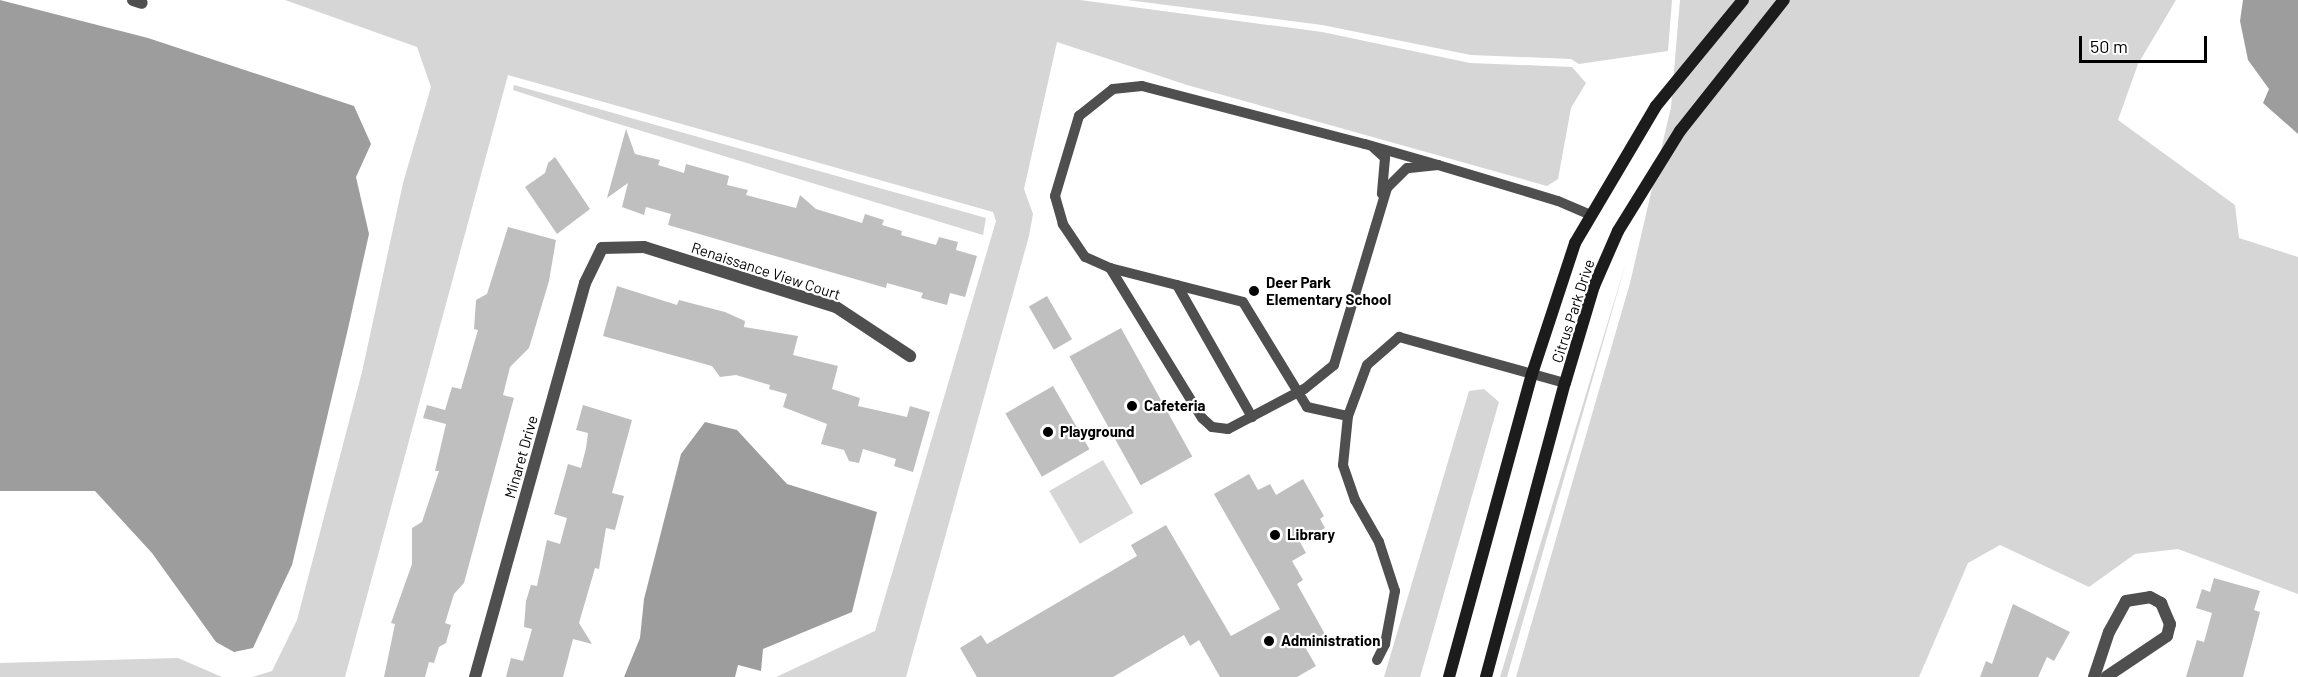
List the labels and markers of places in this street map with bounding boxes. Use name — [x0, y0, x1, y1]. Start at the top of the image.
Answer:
place label: Deer Park Elementary School — [1266, 273, 1391, 308]
marker: Deer Park Elementary School — [1247, 284, 1261, 298]
place label: Cafeteria — [1144, 397, 1205, 415]
marker: Cafeteria — [1125, 399, 1139, 413]
place label: Playground — [1060, 423, 1134, 441]
marker: Playground — [1041, 425, 1055, 439]
place label: Library — [1287, 526, 1335, 544]
marker: Library — [1268, 528, 1282, 542]
place label: Administration — [1281, 632, 1380, 650]
marker: Administration — [1262, 634, 1276, 648]

